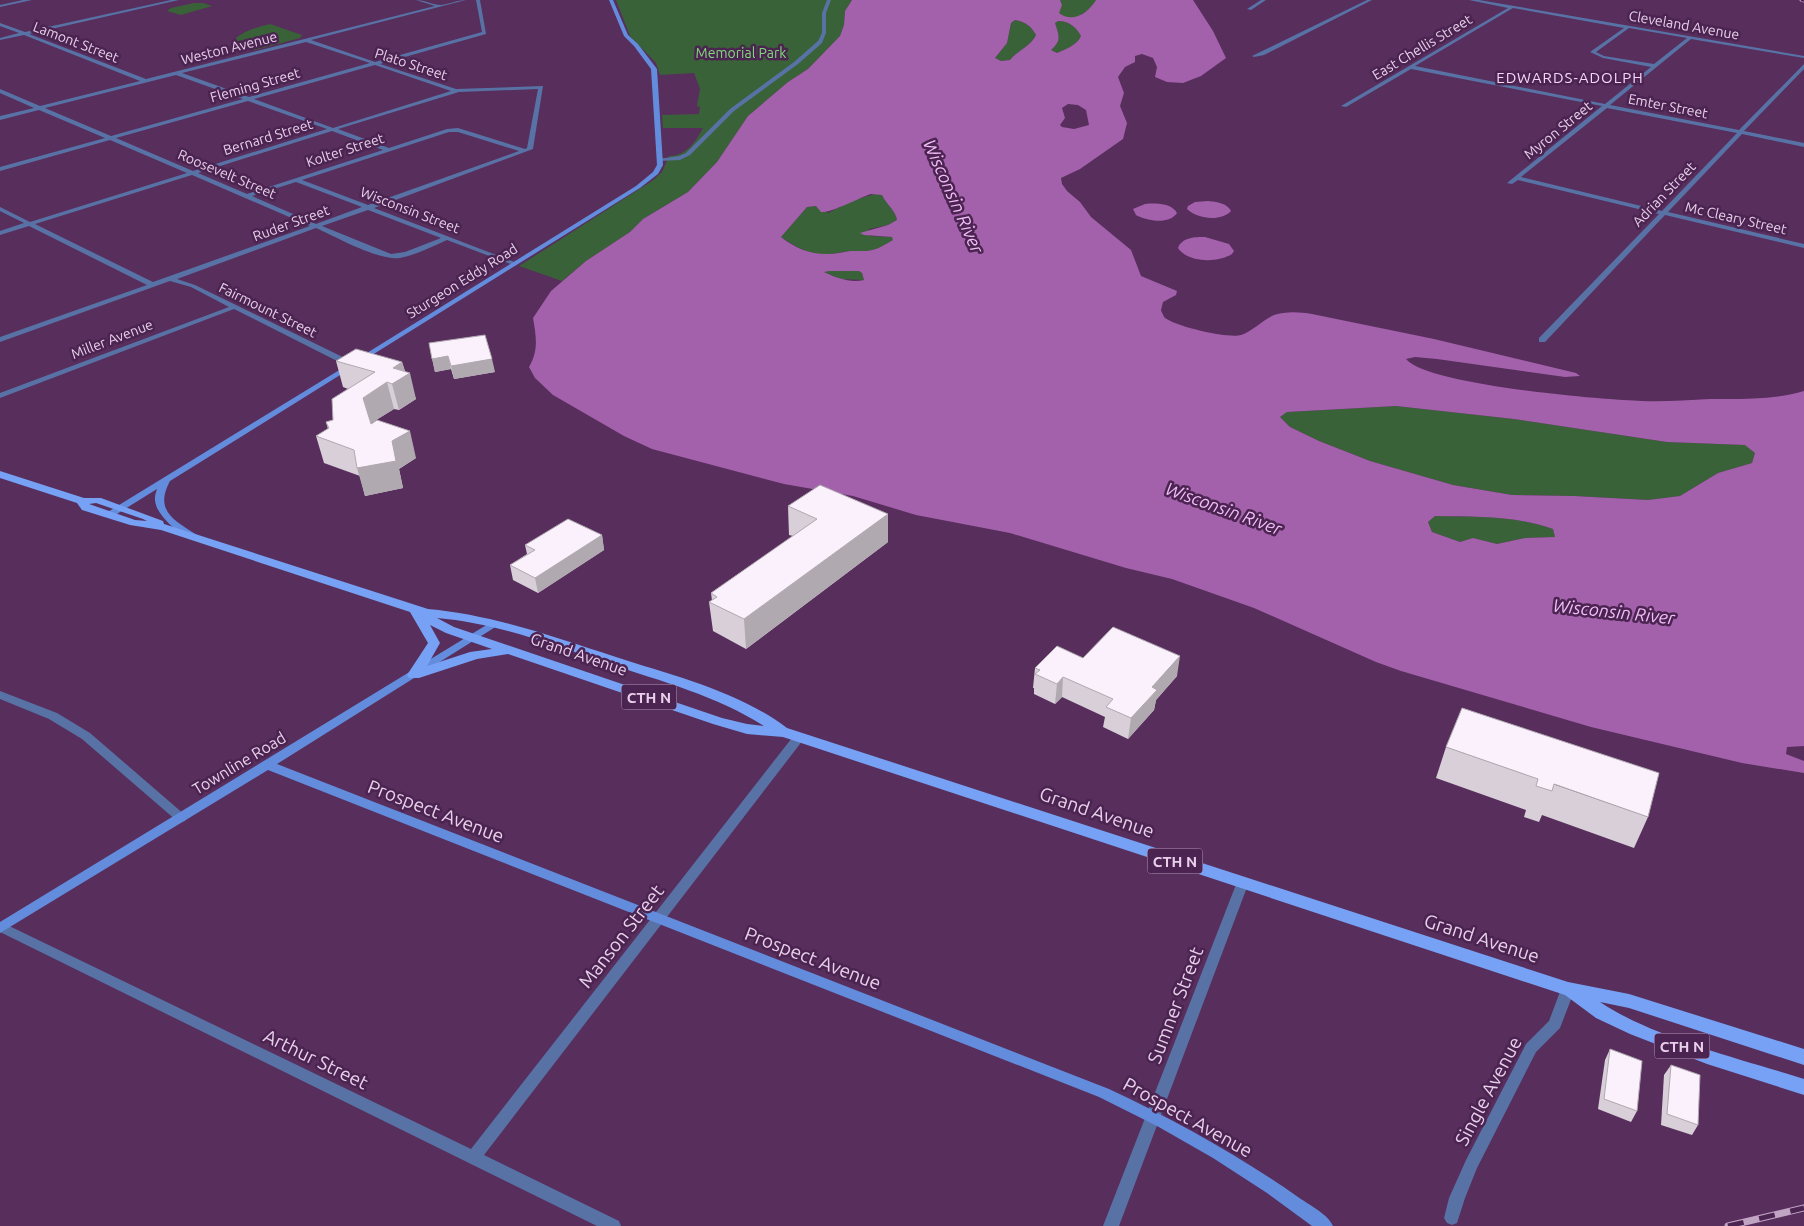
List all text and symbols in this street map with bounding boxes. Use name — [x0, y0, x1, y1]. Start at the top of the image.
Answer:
street label: Cleveland Avenue — [1627, 7, 1741, 43]
street label: East Chellis Street — [1369, 11, 1475, 83]
street label: Lamont Street — [31, 18, 122, 66]
street label: Weston Avenue — [179, 28, 279, 68]
street label: Plato Street — [373, 45, 450, 83]
park label: Memorial Park — [696, 45, 786, 61]
street label: Fleming Street — [208, 64, 302, 105]
district label: EDWARDS-ADOLPH — [1496, 69, 1644, 86]
street label: Emter Street — [1627, 90, 1710, 122]
street label: Myron Street — [1521, 97, 1596, 162]
street label: Bernard Street — [221, 116, 315, 158]
street label: Kolter Street — [304, 130, 386, 170]
water label: Wisconsin River — [920, 136, 988, 257]
street label: Roosevelt Street — [176, 146, 279, 202]
street label: Adrian Street — [1629, 158, 1699, 230]
street label: Wisconsin Street — [358, 184, 462, 236]
street label: Mc Cleary Street — [1684, 199, 1789, 238]
street label: Ruder Street — [251, 202, 332, 244]
street label: Sturgeon Eddy Road — [404, 240, 520, 322]
street label: Fairmount Street — [216, 279, 320, 341]
street label: Miller Avenue — [69, 316, 155, 362]
water label: Wisconsin River — [1163, 478, 1286, 539]
water label: Wisconsin River — [1552, 595, 1677, 627]
street label: Grand Avenue — [528, 629, 630, 679]
road number: CTH N — [622, 684, 676, 710]
street label: Townline Road — [189, 728, 289, 798]
street label: Prospect Avenue — [365, 775, 507, 847]
street label: Grand Avenue — [1037, 782, 1157, 842]
road number: CTH N — [1148, 848, 1202, 874]
street label: Manson Street — [574, 880, 668, 992]
street label: Grand Avenue — [1422, 909, 1542, 967]
street label: Prospect Avenue — [742, 922, 884, 994]
street label: Sumner Street — [1143, 943, 1208, 1066]
street label: Arthur Street — [260, 1024, 372, 1094]
street label: Single Avenue — [1450, 1033, 1526, 1149]
road number: CTH N — [1654, 1034, 1710, 1058]
street label: Prospect Avenue — [1120, 1072, 1256, 1162]

